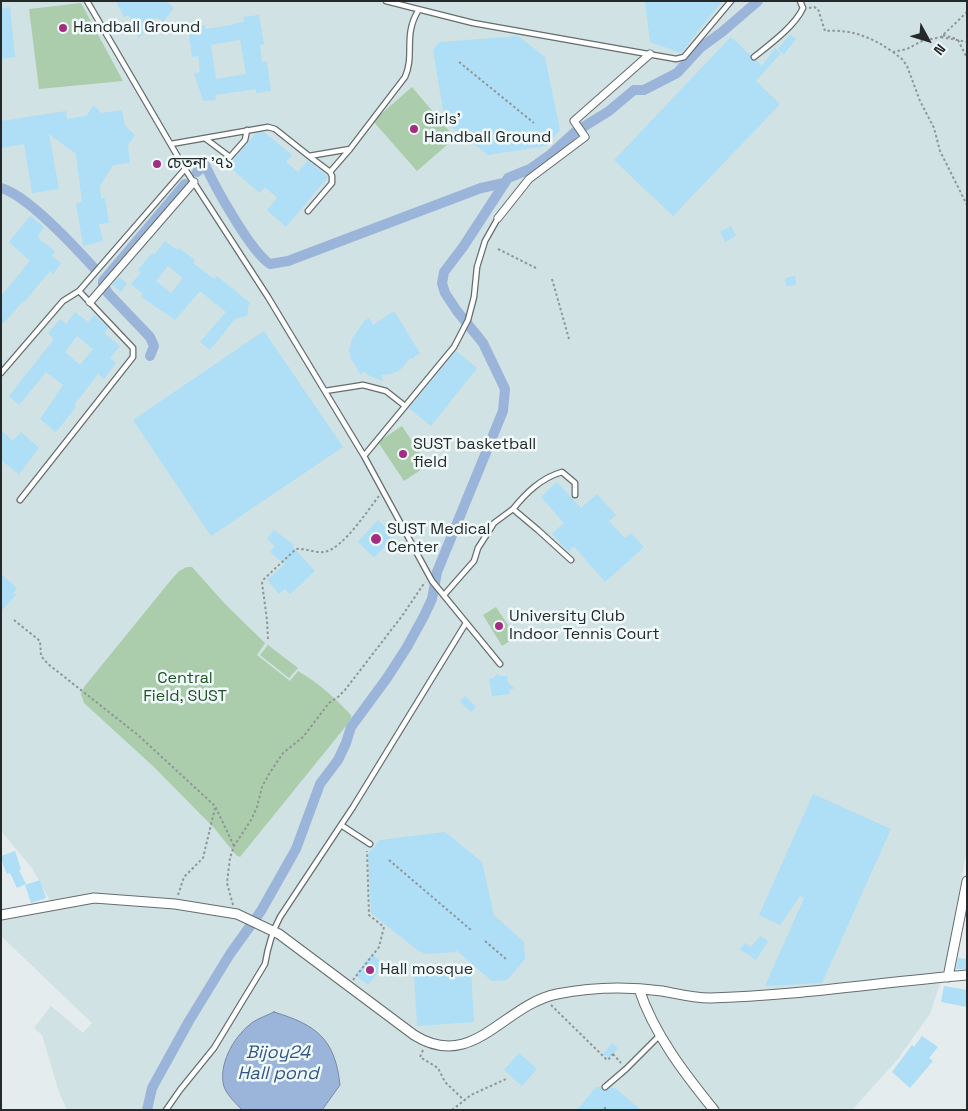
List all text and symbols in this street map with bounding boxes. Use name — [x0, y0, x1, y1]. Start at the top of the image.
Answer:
north arrow — [903, 15, 953, 65]
place label: Handball Ground — [73, 18, 200, 38]
marker: Handball Ground — [57, 22, 69, 34]
text: N — [930, 40, 950, 59]
place label: Girls' Handball Ground — [424, 110, 551, 148]
marker: Girls' Handball Ground — [408, 123, 420, 135]
place label: চেতনা '৭১ — [167, 154, 234, 174]
marker: চেতনা '৭১ — [151, 158, 163, 170]
place label: SUST basketball field — [413, 435, 536, 473]
marker: SUST basketball field — [397, 448, 409, 460]
place label: SUST Medical Center — [387, 520, 491, 558]
marker: SUST Medical Center — [369, 532, 383, 546]
place label: University Club Indoor Tennis Court — [509, 607, 660, 645]
marker: University Club Indoor Tennis Court — [493, 620, 505, 632]
park label: Central Field, SUST — [143, 669, 227, 707]
place label: Hall mosque — [380, 960, 473, 980]
marker: Hall mosque — [364, 964, 376, 976]
water label: Bijoy24 Hall pond — [238, 1042, 318, 1084]

